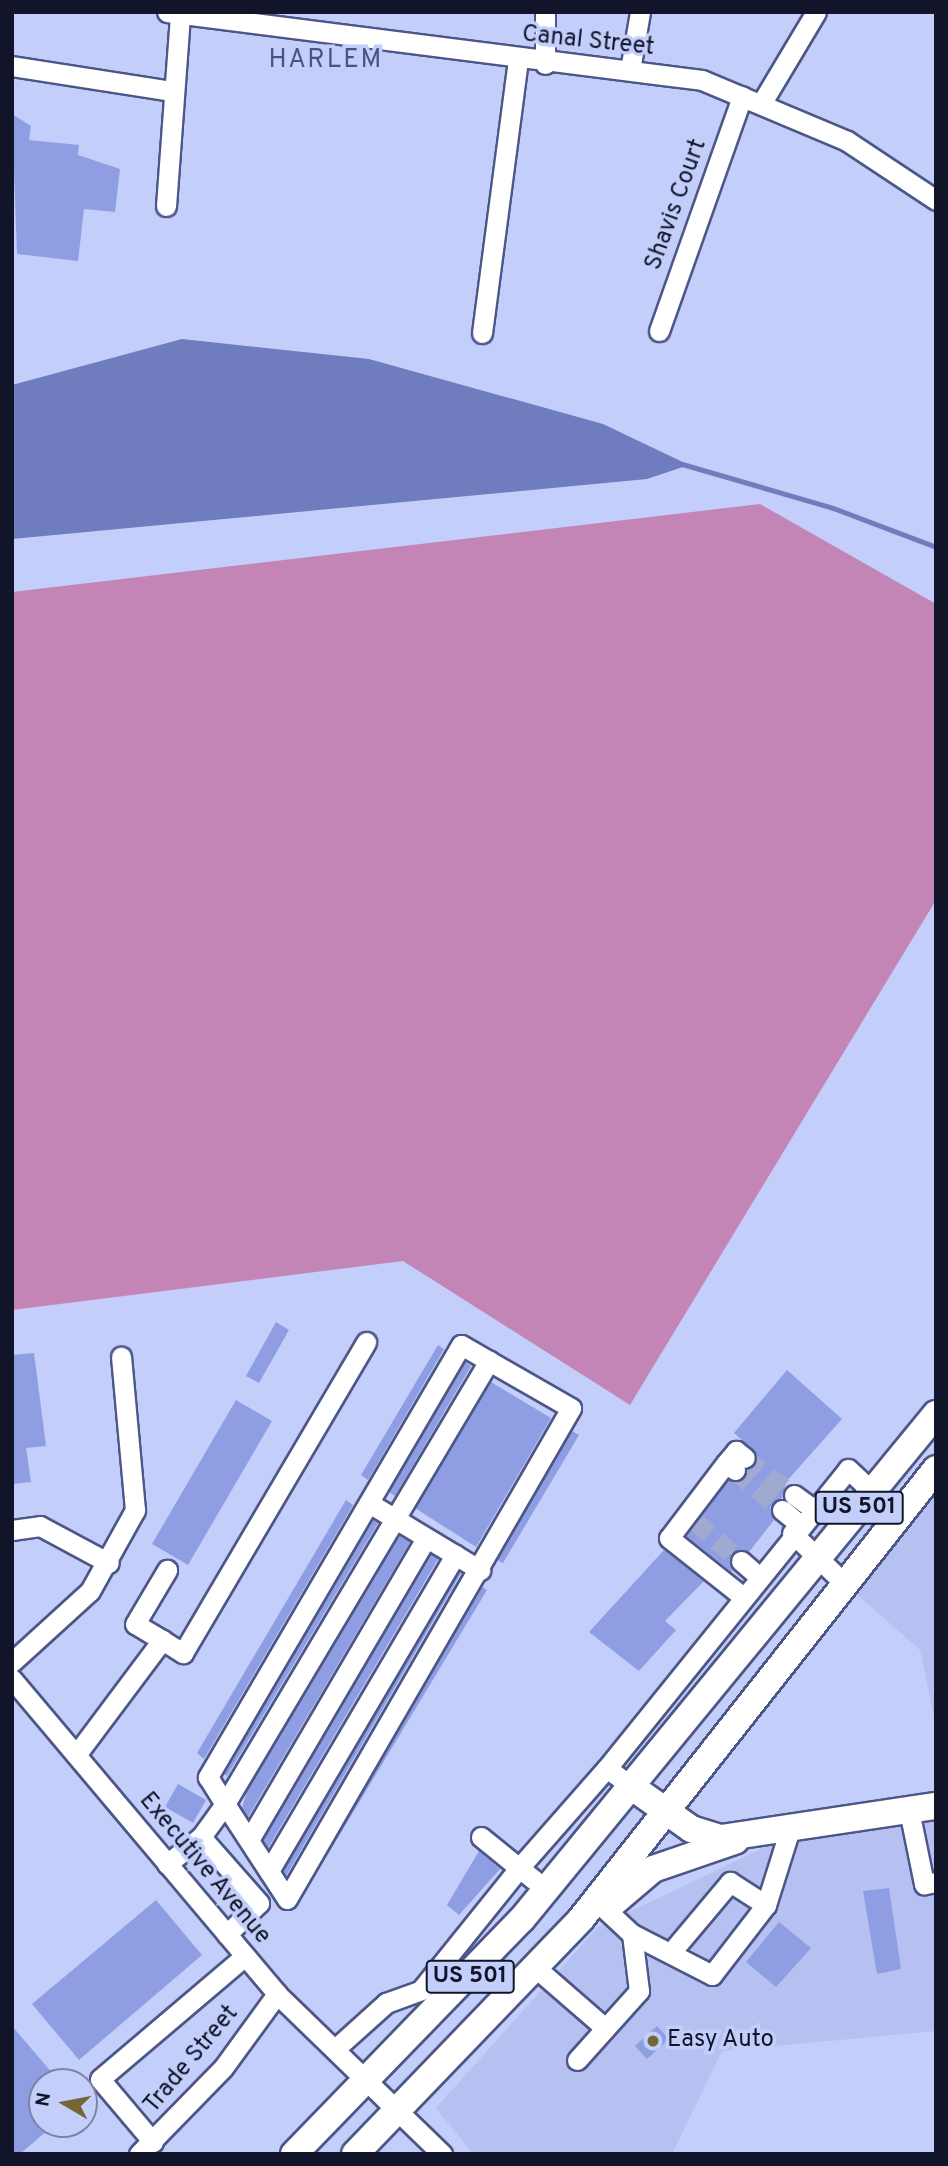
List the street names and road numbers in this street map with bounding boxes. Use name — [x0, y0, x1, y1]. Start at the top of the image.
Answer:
street label: Canal Street — [520, 21, 656, 63]
street label: Shavis Court — [640, 136, 714, 274]
road number: US 501 — [814, 1488, 904, 1527]
street label: Executive Avenue — [132, 1787, 276, 1951]
road number: US 501 — [424, 1958, 516, 1996]
street label: Trade Street — [139, 2000, 245, 2120]

